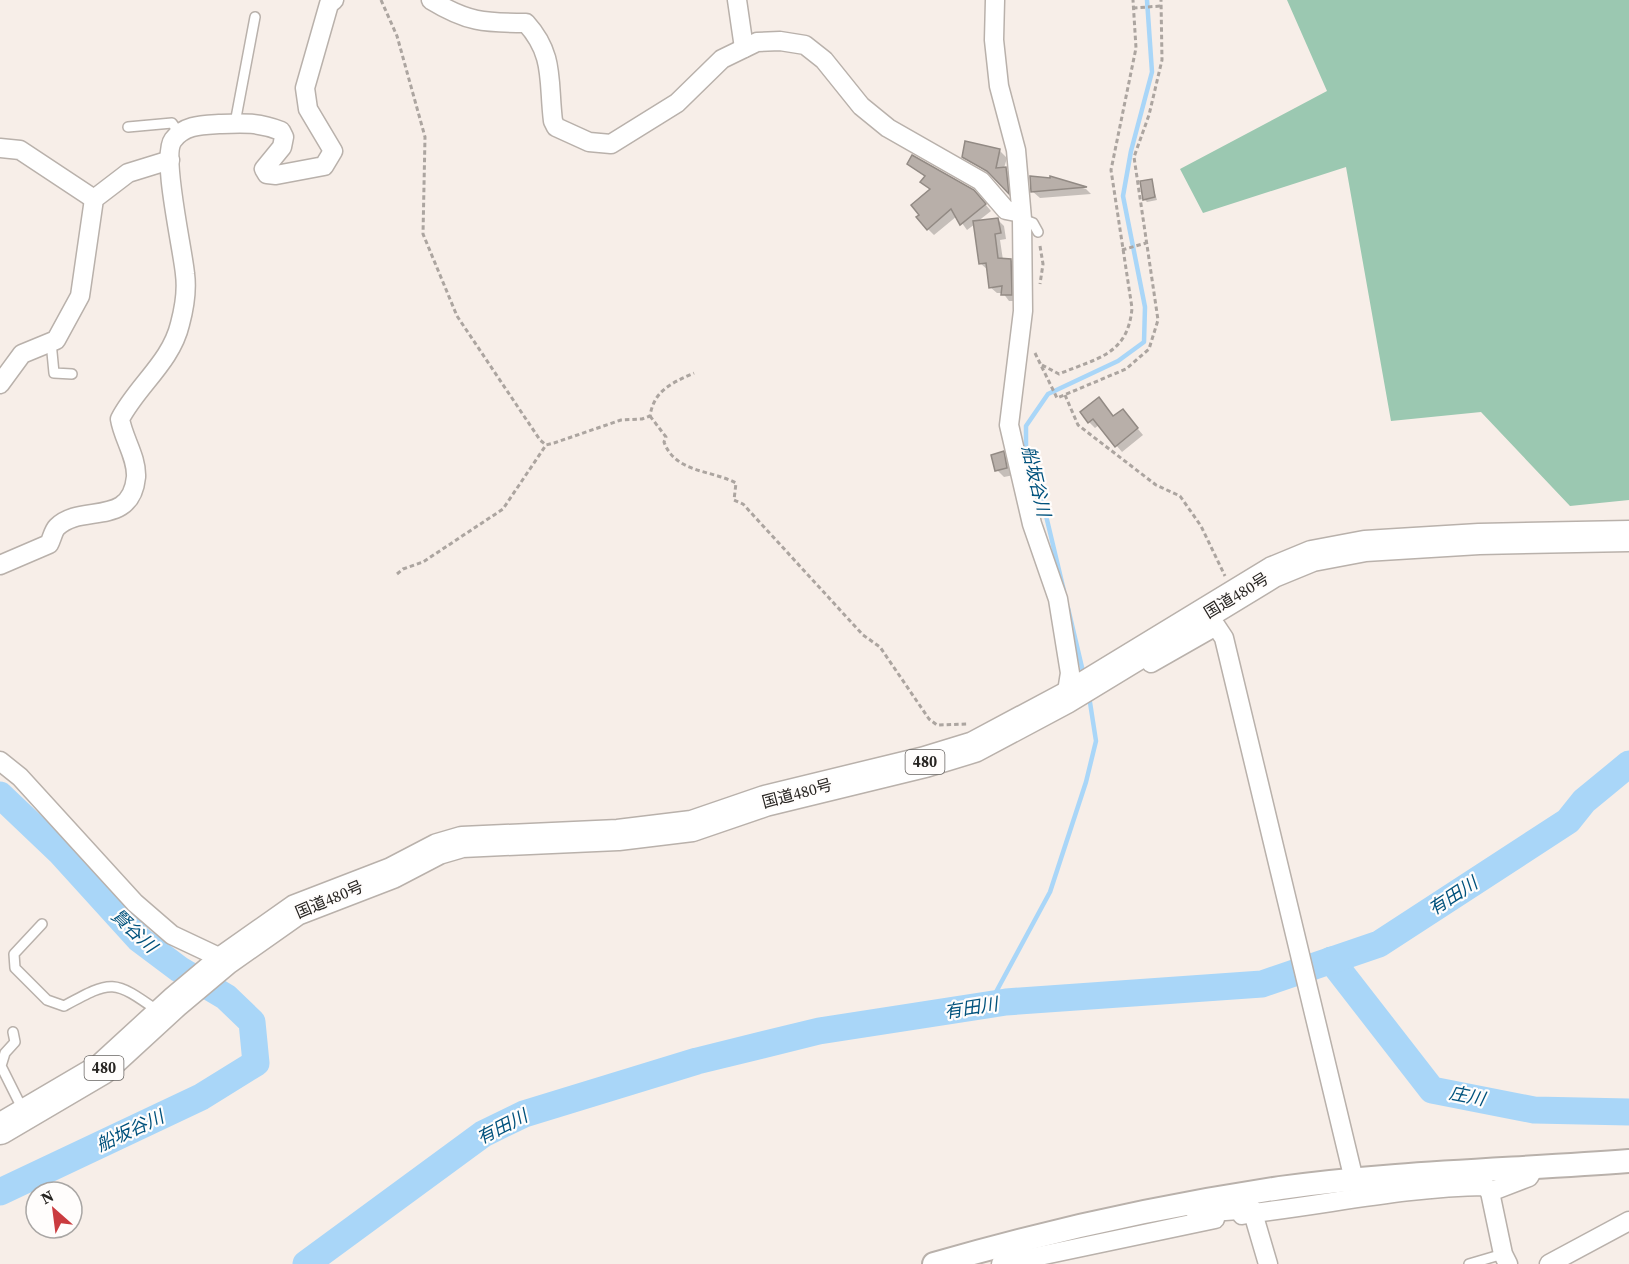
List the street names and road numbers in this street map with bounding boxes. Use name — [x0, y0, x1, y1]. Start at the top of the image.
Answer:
street label: 国道480号 — [1199, 567, 1273, 623]
road number: 480 — [906, 750, 944, 774]
street label: 国道480号 — [759, 773, 835, 813]
street label: 国道480号 — [292, 875, 366, 923]
road number: 480 — [84, 1056, 124, 1080]

